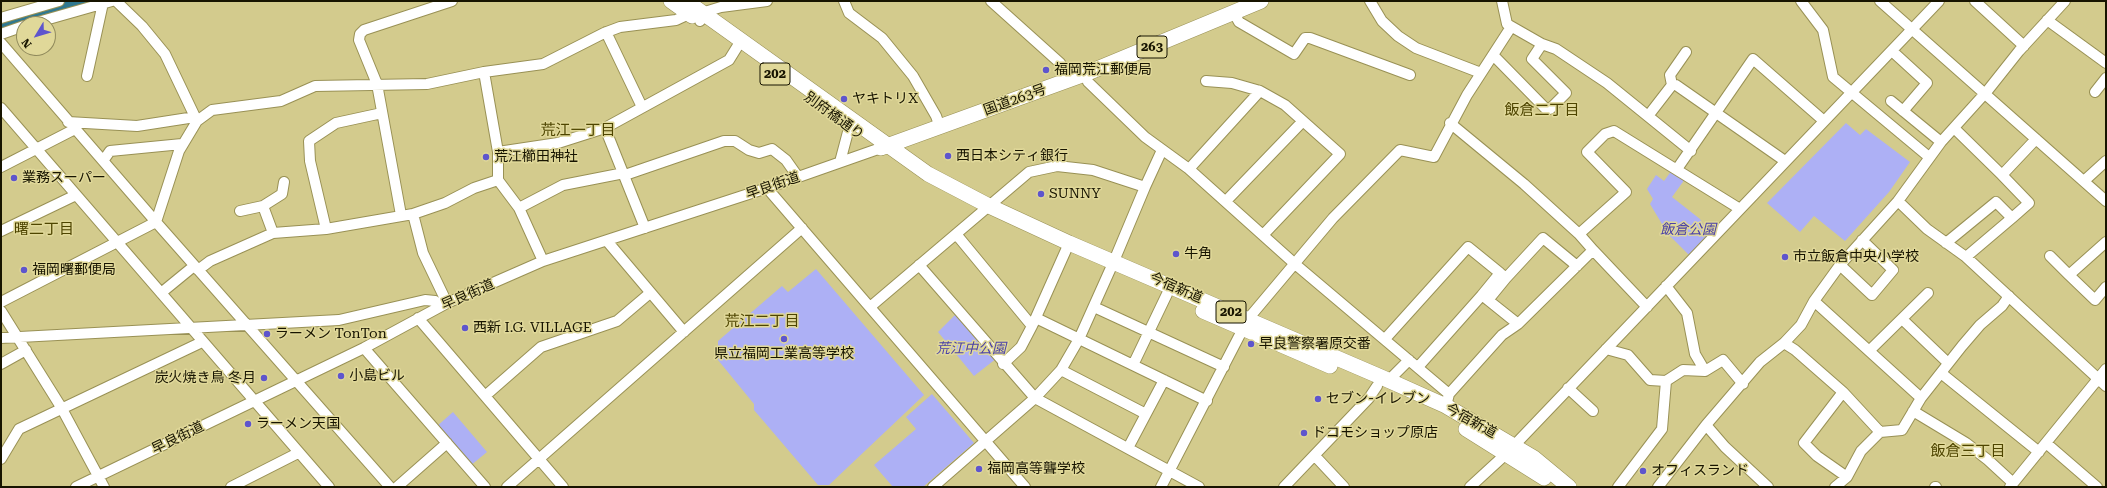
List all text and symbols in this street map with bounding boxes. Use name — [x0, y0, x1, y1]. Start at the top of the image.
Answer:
north arrow — [16, 16, 56, 56]
text: N — [19, 36, 35, 50]
road number: 263 — [1137, 36, 1167, 58]
place label: 福岡荒江郵便局 — [1054, 62, 1152, 78]
road number: 202 — [760, 63, 790, 85]
marker: 福岡荒江郵便局 — [1041, 65, 1051, 75]
street label: 国道263号 — [981, 81, 1049, 119]
street label: 別府橋通り — [801, 89, 867, 143]
place label: ヤキトリX — [852, 91, 918, 107]
marker: ヤキトリX — [839, 94, 849, 104]
district label: 飯倉二丁目 — [1505, 102, 1579, 120]
district label: 荒江一丁目 — [541, 122, 615, 140]
place label: 西日本シティ銀行 — [956, 148, 1068, 164]
place label: 荒江櫛田神社 — [494, 149, 578, 165]
marker: 西日本シティ銀行 — [943, 151, 953, 161]
marker: 荒江櫛田神社 — [481, 152, 491, 162]
street label: 早良街道 — [744, 169, 802, 203]
place label: 業務スーパー — [22, 170, 106, 186]
marker: 業務スーパー — [9, 173, 19, 183]
place label: SUNNY — [1049, 186, 1101, 202]
marker: SUNNY — [1036, 189, 1046, 199]
district label: 曙二丁目 — [14, 221, 74, 239]
park label: 飯倉公園 — [1660, 222, 1716, 238]
place label: 牛角 — [1184, 246, 1212, 262]
marker: 牛角 — [1171, 249, 1181, 259]
place label: 市立飯倉中央小学校 — [1793, 249, 1919, 265]
marker: 市立飯倉中央小学校 — [1780, 252, 1790, 262]
place label: 福岡曙郵便局 — [32, 262, 116, 278]
marker: 福岡曙郵便局 — [19, 265, 29, 275]
street label: 今宿新道 — [1147, 269, 1205, 307]
street label: 早良街道 — [439, 276, 497, 314]
road number: 202 — [1216, 301, 1246, 323]
district label: 荒江二丁目 — [725, 313, 799, 331]
place label: 西新 I.G. VILLAGE — [473, 320, 592, 336]
marker: 西新 I.G. VILLAGE — [460, 323, 470, 333]
place label: ラーメン TonTon — [275, 326, 387, 342]
marker: ラーメン TonTon — [262, 329, 272, 339]
marker: 県立福岡工業高等学校 — [779, 334, 789, 344]
place label: 早良警察署原交番 — [1259, 336, 1371, 352]
marker: 早良警察署原交番 — [1246, 339, 1256, 349]
park label: 荒江中公園 — [936, 341, 1006, 357]
place label: 県立福岡工業高等学校 — [714, 346, 854, 362]
place label: 小島ビル — [349, 368, 405, 384]
place label: 炭火焼き鳥 冬月 — [154, 370, 256, 386]
marker: 小島ビル — [336, 371, 346, 381]
marker: 炭火焼き鳥 冬月 — [259, 373, 269, 383]
place label: セブン-イレブン — [1326, 391, 1430, 407]
marker: セブン-イレブン — [1313, 394, 1323, 404]
street label: 今宿新道 — [1442, 400, 1500, 442]
place label: ラーメン天国 — [256, 416, 340, 432]
street label: 早良街道 — [149, 418, 207, 458]
marker: ラーメン天国 — [243, 419, 253, 429]
place label: ドコモショップ原店 — [1312, 425, 1438, 441]
marker: ドコモショップ原店 — [1299, 428, 1309, 438]
district label: 飯倉三丁目 — [1931, 443, 2005, 461]
place label: 福岡高等聾学校 — [987, 461, 1085, 477]
place label: オフィスランド — [1651, 463, 1749, 479]
marker: 福岡高等聾学校 — [974, 464, 984, 474]
marker: オフィスランド — [1638, 466, 1648, 476]

